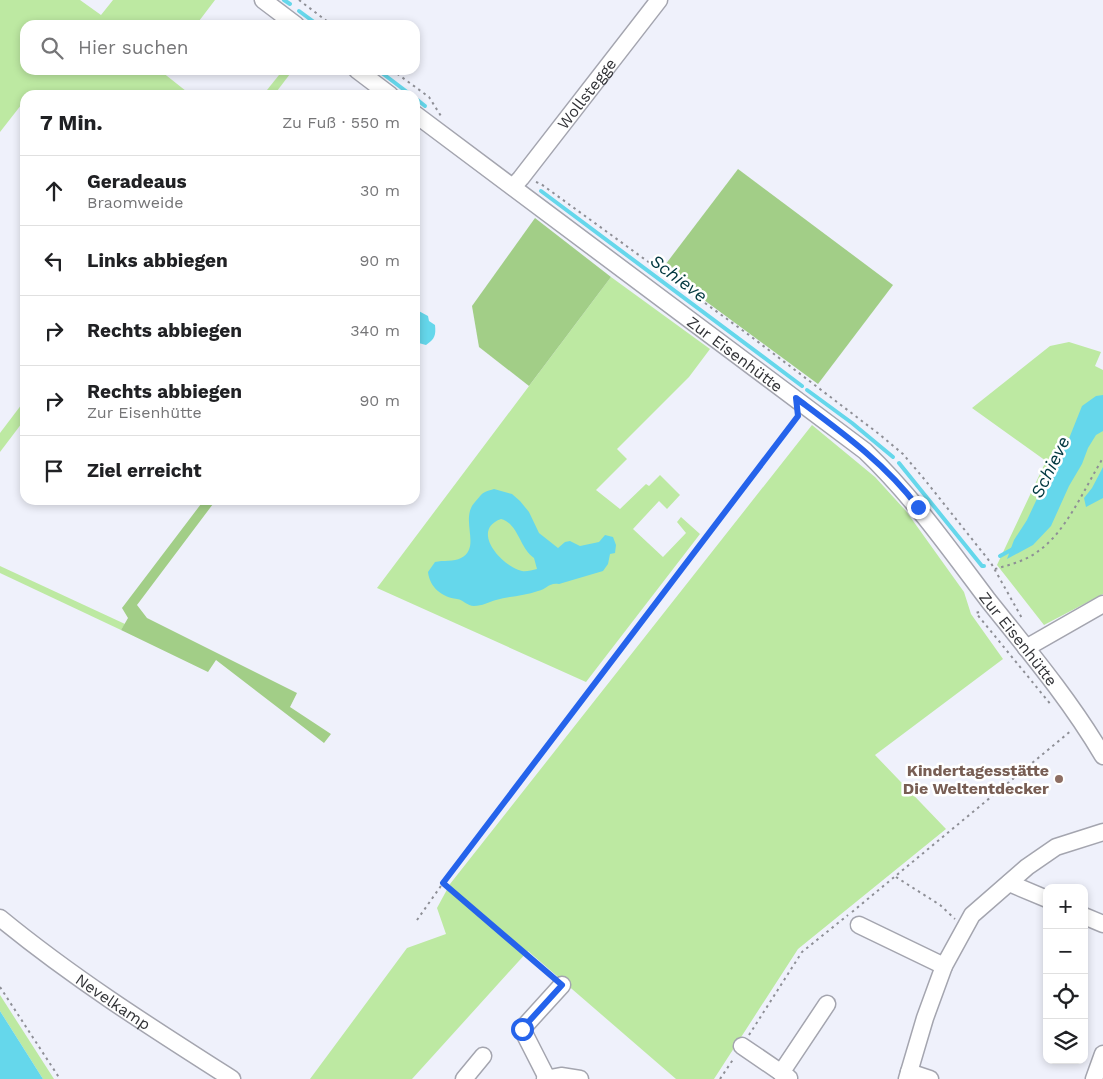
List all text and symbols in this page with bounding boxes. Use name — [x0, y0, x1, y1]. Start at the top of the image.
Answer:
search box — [20, 20, 420, 75]
icon: search — [38, 34, 66, 62]
text: Hier suchen — [78, 36, 189, 59]
street label: Wollstegge — [553, 54, 620, 133]
text: 7 Min. — [40, 110, 103, 135]
text: Zu Fuß · 550 m — [282, 113, 400, 132]
text: Geradeaus — [87, 170, 187, 193]
icon: ahead — [40, 177, 68, 205]
text: 30 m — [360, 181, 400, 200]
text: Braomweide — [87, 193, 183, 212]
icon: left — [40, 247, 68, 275]
text: Links abbiegen — [87, 249, 228, 272]
water label: Schieve — [646, 250, 712, 306]
text: 90 m — [359, 251, 400, 270]
street label: Zur Eisenhütte — [684, 312, 787, 396]
icon: right — [40, 317, 68, 345]
text: Rechts abbiegen — [87, 319, 242, 342]
text: 340 m — [350, 321, 400, 340]
text: Rechts abbiegen — [87, 380, 242, 403]
icon: right — [40, 387, 68, 415]
text: 90 m — [359, 391, 400, 410]
text: Zur Eisenhütte — [87, 403, 202, 422]
water label: Schieve — [1026, 433, 1074, 501]
icon: arrive — [40, 457, 68, 485]
text: Ziel erreicht — [87, 459, 202, 482]
route end — [907, 496, 930, 519]
street label: Zur Eisenhütte — [976, 588, 1062, 689]
place label: Kindertagesstätte Die Weltentdecker — [903, 761, 1049, 798]
marker: Kindertagesstätte Die Weltentdecker — [1053, 773, 1065, 785]
map controls — [1043, 884, 1088, 1064]
button: + — [1043, 884, 1088, 929]
button: − — [1043, 929, 1088, 974]
street label: Nevelkamp — [72, 969, 154, 1034]
button: locate — [1043, 974, 1088, 1019]
route start — [511, 1018, 534, 1041]
button: layers — [1043, 1019, 1088, 1064]

